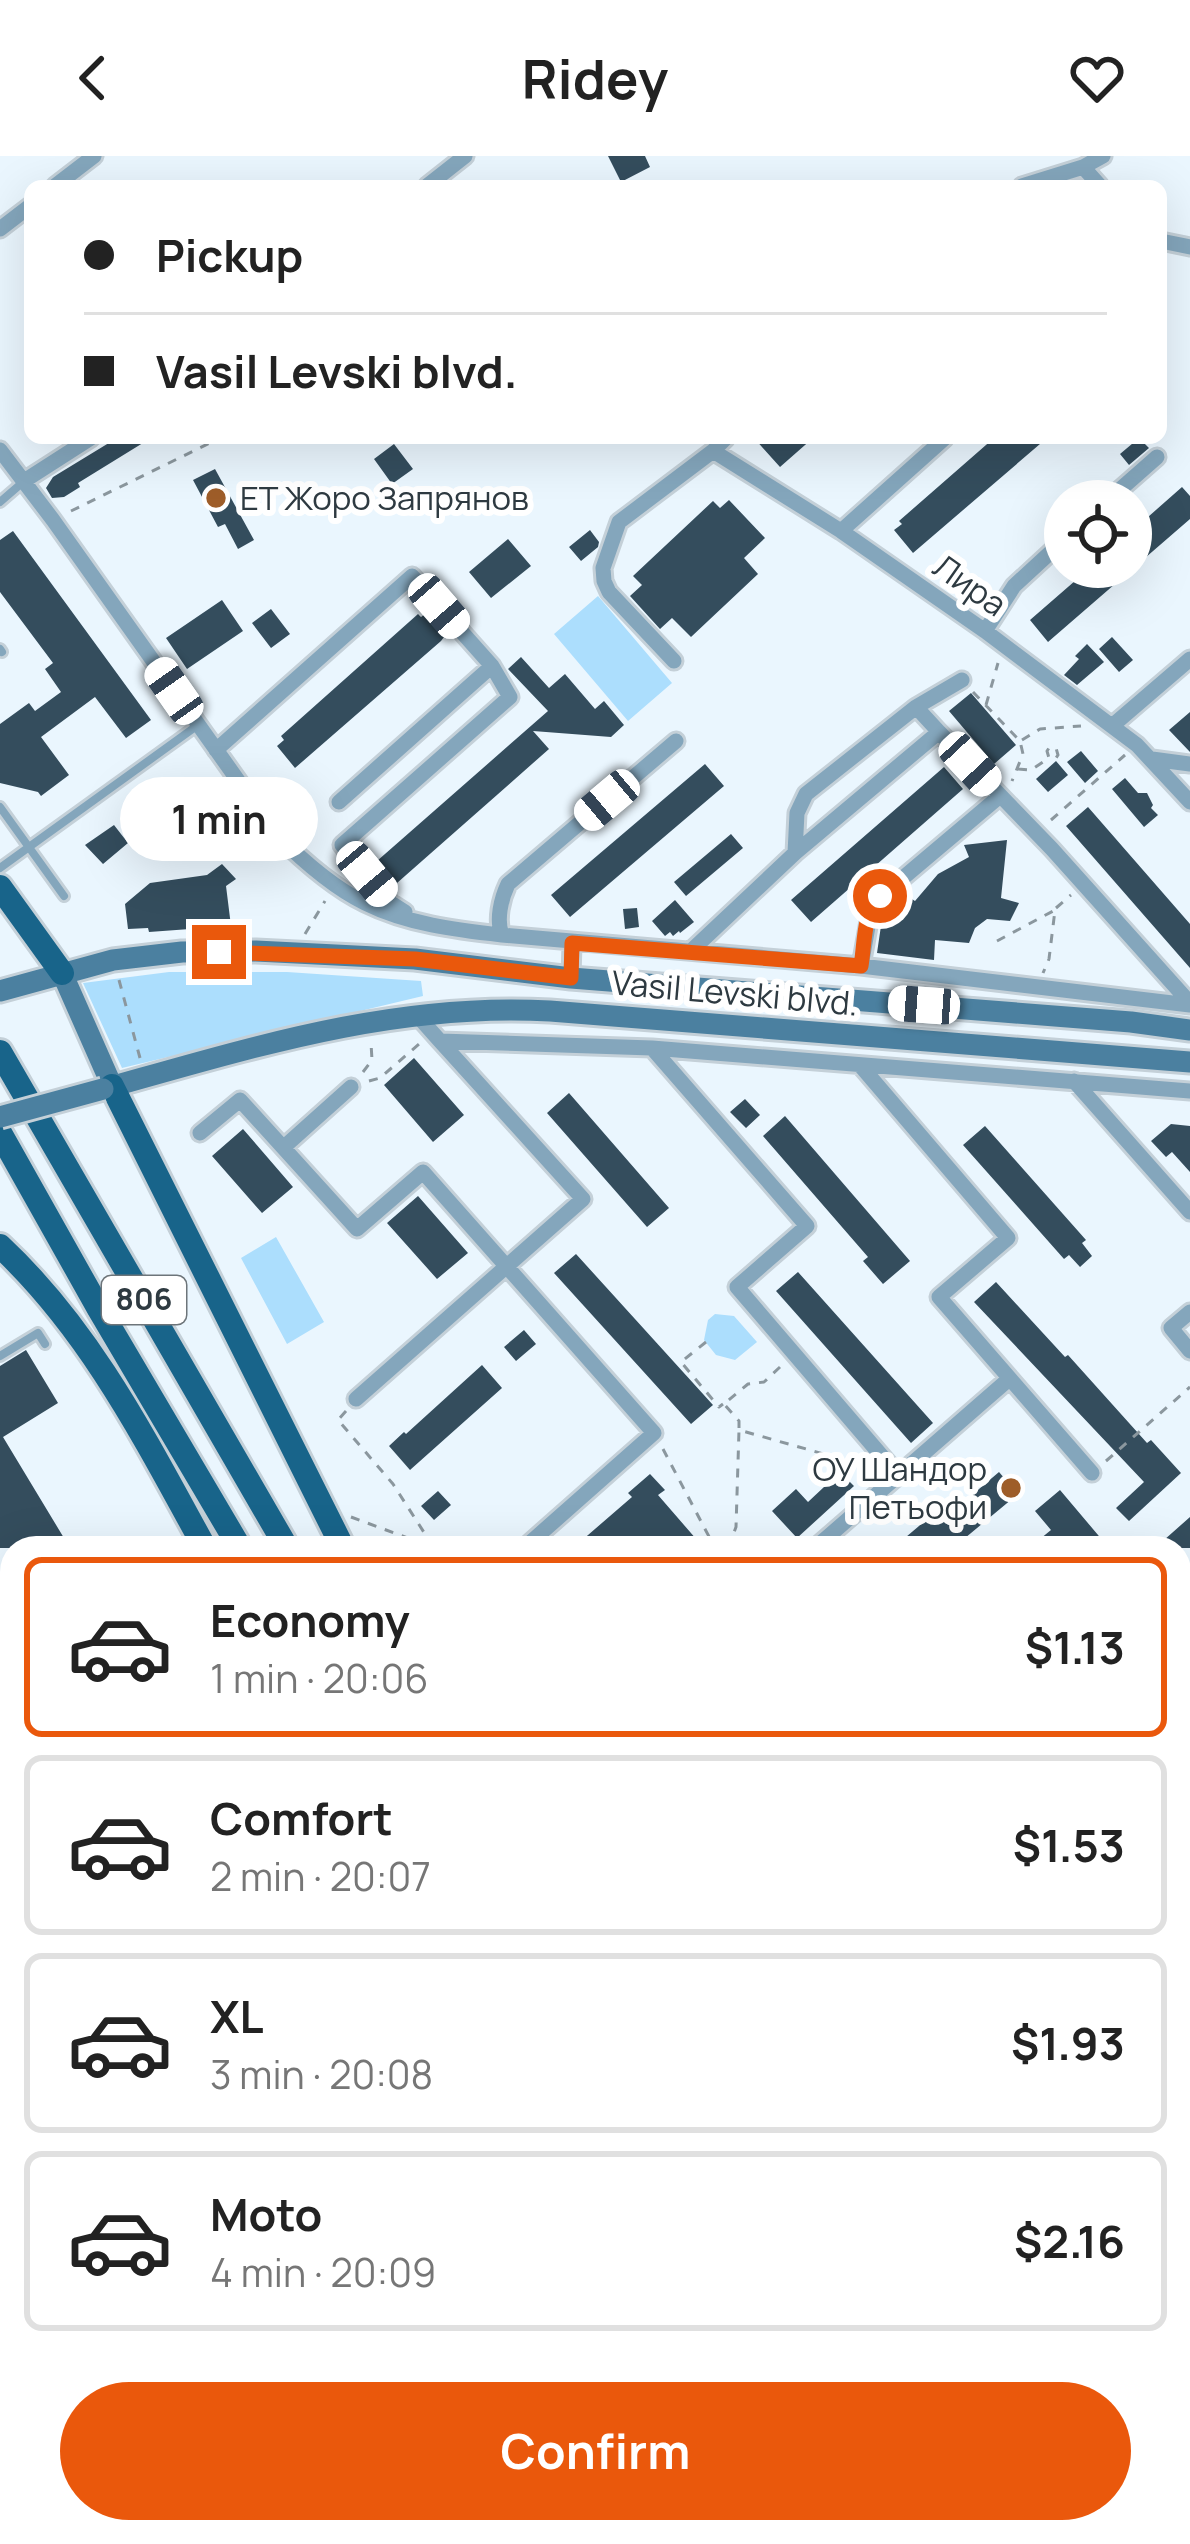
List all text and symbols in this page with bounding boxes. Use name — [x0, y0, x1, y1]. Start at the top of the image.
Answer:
text: Ridey — [522, 41, 668, 115]
icon: back — [60, 45, 126, 111]
icon: heart — [1064, 45, 1130, 111]
text: Pickup — [156, 224, 303, 286]
text: Vasil Levski blvd. — [156, 340, 517, 402]
place label: ЕТ Жоро Запрянов — [240, 475, 529, 520]
map controls — [1044, 480, 1152, 588]
button: locate — [1044, 480, 1152, 588]
marker: ЕТ Жоро Запрянов — [203, 485, 229, 511]
street label: Лира — [925, 543, 1016, 626]
car — [402, 567, 476, 645]
car — [139, 651, 209, 731]
car — [932, 725, 1008, 803]
car — [568, 763, 646, 837]
callout: 1 min — [120, 778, 318, 862]
text: 1 min — [171, 792, 267, 846]
car — [330, 835, 404, 913]
route start — [853, 869, 907, 923]
route end — [192, 925, 246, 979]
street label: Vasil Levski blvd. — [610, 959, 860, 1026]
car — [887, 985, 961, 1025]
road number: 806 — [102, 1276, 186, 1324]
place label: ОУ Шандор Петьофи — [812, 1446, 987, 1529]
marker: ОУ Шандор Петьофи — [998, 1475, 1024, 1501]
text: Economy — [210, 1589, 410, 1651]
icon: car — [66, 1593, 174, 1701]
text: $1.13 — [1025, 1616, 1125, 1678]
text: 1 min · 20:06 — [210, 1651, 428, 1705]
text: Comfort — [210, 1787, 393, 1849]
icon: car — [66, 1791, 174, 1899]
text: $1.53 — [1013, 1814, 1125, 1876]
text: 2 min · 20:07 — [210, 1849, 431, 1903]
text: XL — [210, 1985, 264, 2047]
icon: car — [66, 1989, 174, 2097]
text: $1.93 — [1011, 2012, 1125, 2074]
text: 3 min · 20:08 — [210, 2047, 433, 2101]
text: Moto — [210, 2183, 322, 2245]
icon: car — [66, 2187, 174, 2295]
text: $2.16 — [1014, 2210, 1125, 2272]
text: 4 min · 20:09 — [210, 2245, 436, 2299]
button: Confirm — [60, 2382, 1131, 2520]

